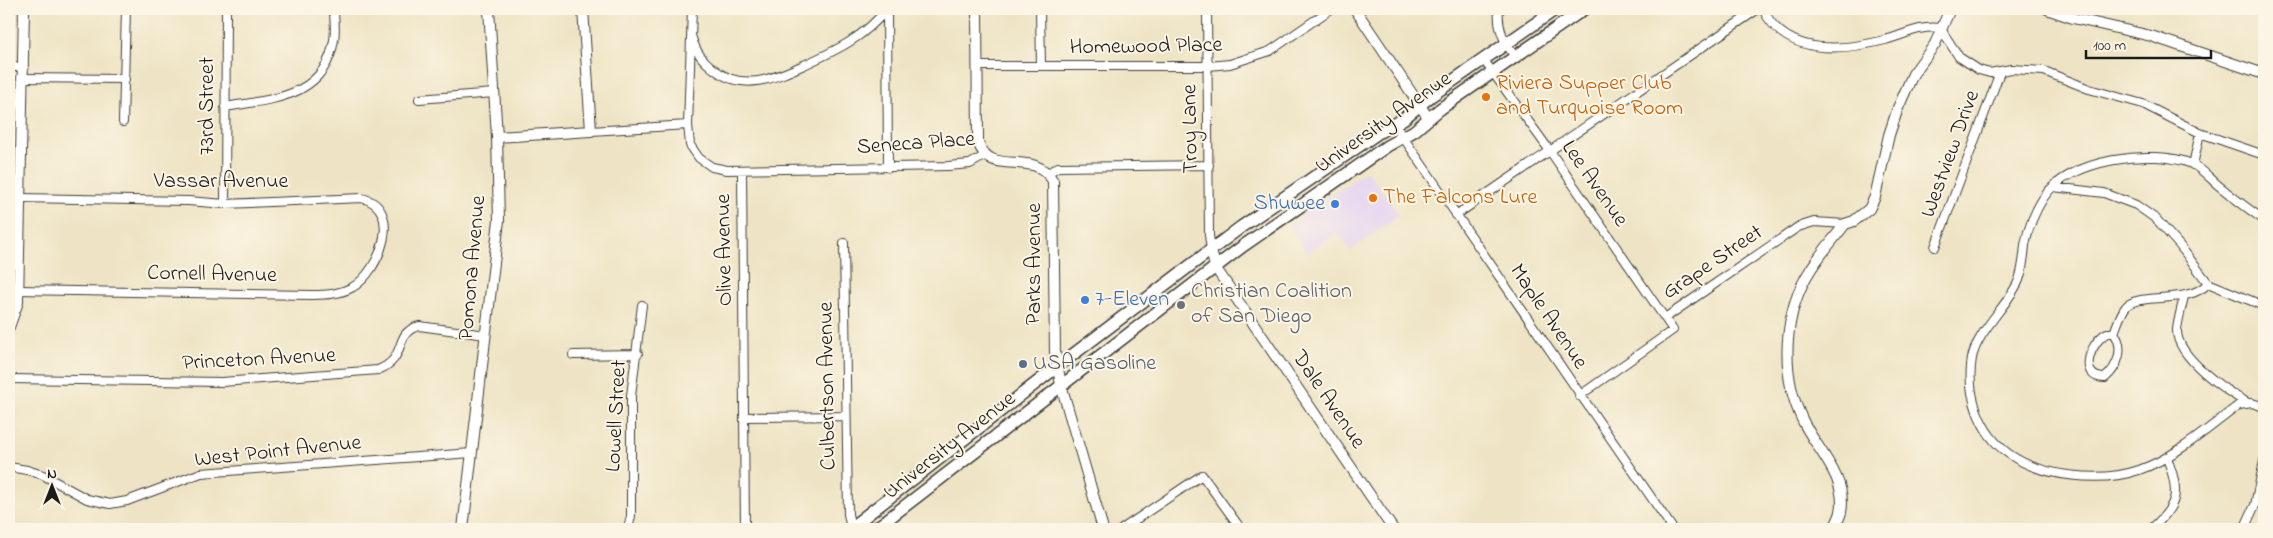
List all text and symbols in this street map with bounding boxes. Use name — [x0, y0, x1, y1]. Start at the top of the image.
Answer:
scale bar — [2086, 28, 2210, 60]
street label: Homewood Place — [1069, 30, 1223, 64]
text: 100 m — [2093, 35, 2126, 57]
street label: 73rd Street — [192, 56, 224, 155]
street label: University Avenue — [1309, 64, 1460, 183]
place label: Riviera Supper Club and Turquoise Room — [1496, 68, 1683, 125]
street label: Troy Lane — [1174, 84, 1209, 174]
street label: Westview Drive — [1913, 86, 1989, 222]
marker: Riviera Supper Club and Turquoise Room — [1480, 91, 1492, 103]
street label: Seneca Place — [856, 124, 976, 164]
street label: Lee Avenue — [1552, 134, 1636, 234]
street label: Vassar Avenue — [153, 166, 288, 198]
place label: The Falcons Lure — [1383, 182, 1537, 214]
place label: Shuwee — [1254, 188, 1325, 220]
marker: The Falcons Lure — [1367, 192, 1379, 204]
street label: Olive Avenue — [708, 193, 742, 306]
street label: Pomona Avenue — [451, 194, 495, 342]
marker: Shuwee — [1329, 198, 1341, 210]
street label: Parks Avenue — [1019, 203, 1051, 325]
street label: Grape Street — [1656, 217, 1770, 308]
street label: Cornell Avenue — [147, 258, 277, 292]
street label: Maple Avenue — [1501, 258, 1595, 376]
place label: Christian Coalition of San Diego — [1191, 276, 1352, 334]
place label: 7-Eleven — [1095, 284, 1169, 316]
marker: 7-Eleven — [1079, 294, 1091, 306]
marker: Christian Coalition of San Diego — [1175, 299, 1187, 311]
street label: Culbertson Avenue — [811, 301, 845, 471]
street label: Princeton Avenue — [181, 340, 337, 380]
street label: Dale Avenue — [1283, 343, 1373, 456]
place label: USA Gasoline — [1033, 348, 1156, 380]
marker: USA Gasoline — [1017, 358, 1029, 370]
street label: Lowell Street — [598, 359, 636, 473]
street label: University Avenue — [877, 384, 1024, 509]
street label: West Point Avenue — [193, 427, 363, 477]
north arrow — [28, 460, 78, 510]
text: N — [47, 464, 57, 485]

